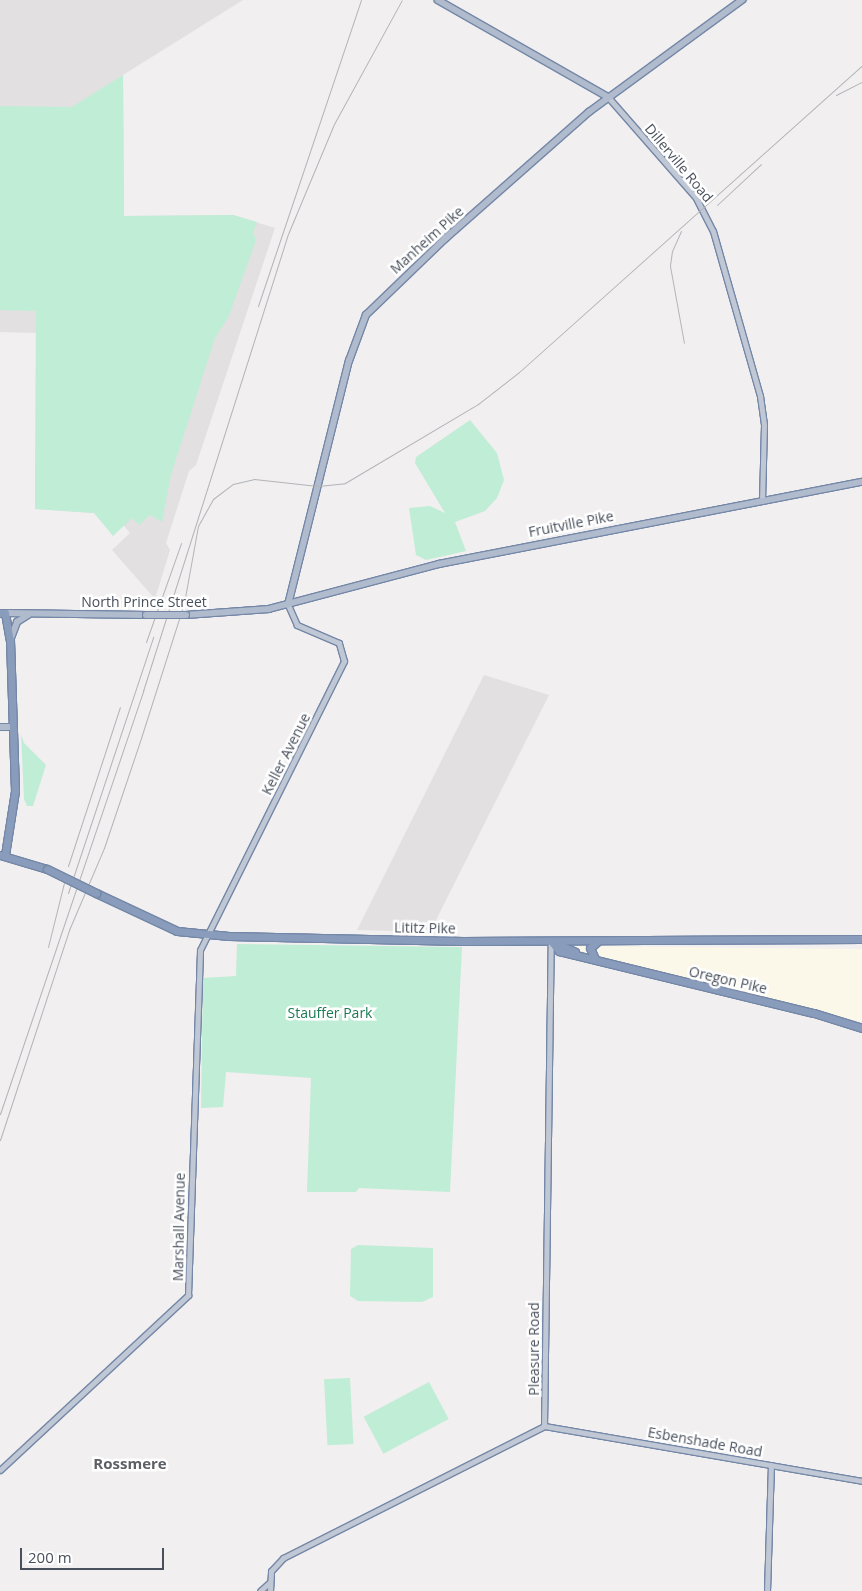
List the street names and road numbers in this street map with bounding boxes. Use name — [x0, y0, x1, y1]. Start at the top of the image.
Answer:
street label: Dillerville Road — [641, 121, 717, 205]
street label: Manheim Pike — [387, 203, 467, 277]
street label: Fruitville Pike — [527, 508, 615, 540]
street label: North Prince Street — [81, 594, 207, 610]
street label: Keller Avenue — [258, 710, 314, 798]
street label: Lititz Pike — [394, 919, 456, 937]
street label: Oregon Pike — [687, 963, 769, 997]
street label: Marshall Avenue — [170, 1173, 188, 1281]
street label: Pleasure Road — [526, 1302, 542, 1396]
street label: Esbenshade Road — [646, 1424, 764, 1460]

